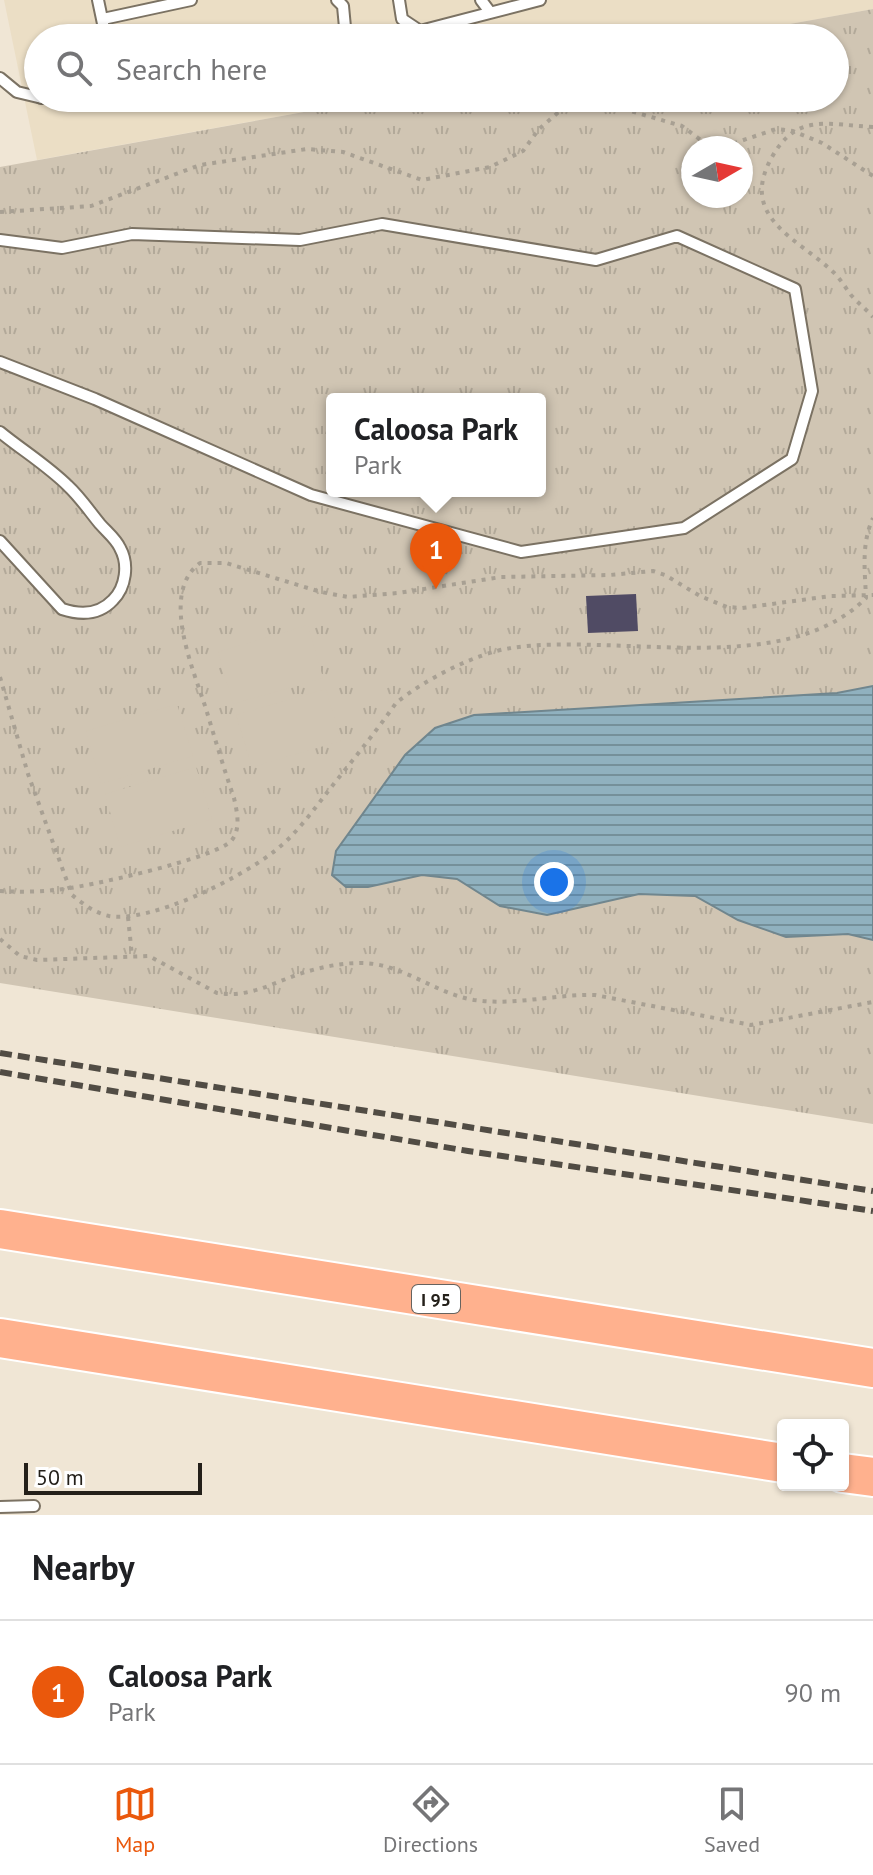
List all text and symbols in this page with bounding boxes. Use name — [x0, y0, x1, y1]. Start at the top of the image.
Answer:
search box — [24, 24, 849, 112]
icon: search — [52, 46, 96, 90]
text: Search here — [116, 49, 267, 88]
north arrow — [681, 136, 753, 208]
popup — [326, 393, 546, 497]
text: Caloosa Park — [354, 409, 518, 448]
text: Park — [354, 448, 402, 481]
pin: 1 — [410, 523, 462, 589]
your location — [534, 862, 574, 902]
road number: I 95 — [412, 1285, 460, 1313]
map controls — [777, 1419, 849, 1491]
button: locate — [777, 1419, 849, 1491]
scale bar — [24, 1459, 202, 1495]
text: 50 m — [36, 1463, 84, 1491]
text: Nearby — [32, 1545, 134, 1589]
text: Caloosa Park — [108, 1656, 272, 1695]
text: 1 — [51, 1676, 65, 1709]
text: 90 m — [785, 1676, 841, 1709]
text: Park — [108, 1695, 156, 1728]
tab: Map — [113, 1782, 157, 1858]
tab: Directions — [383, 1782, 478, 1858]
tab: Saved — [704, 1782, 760, 1858]

